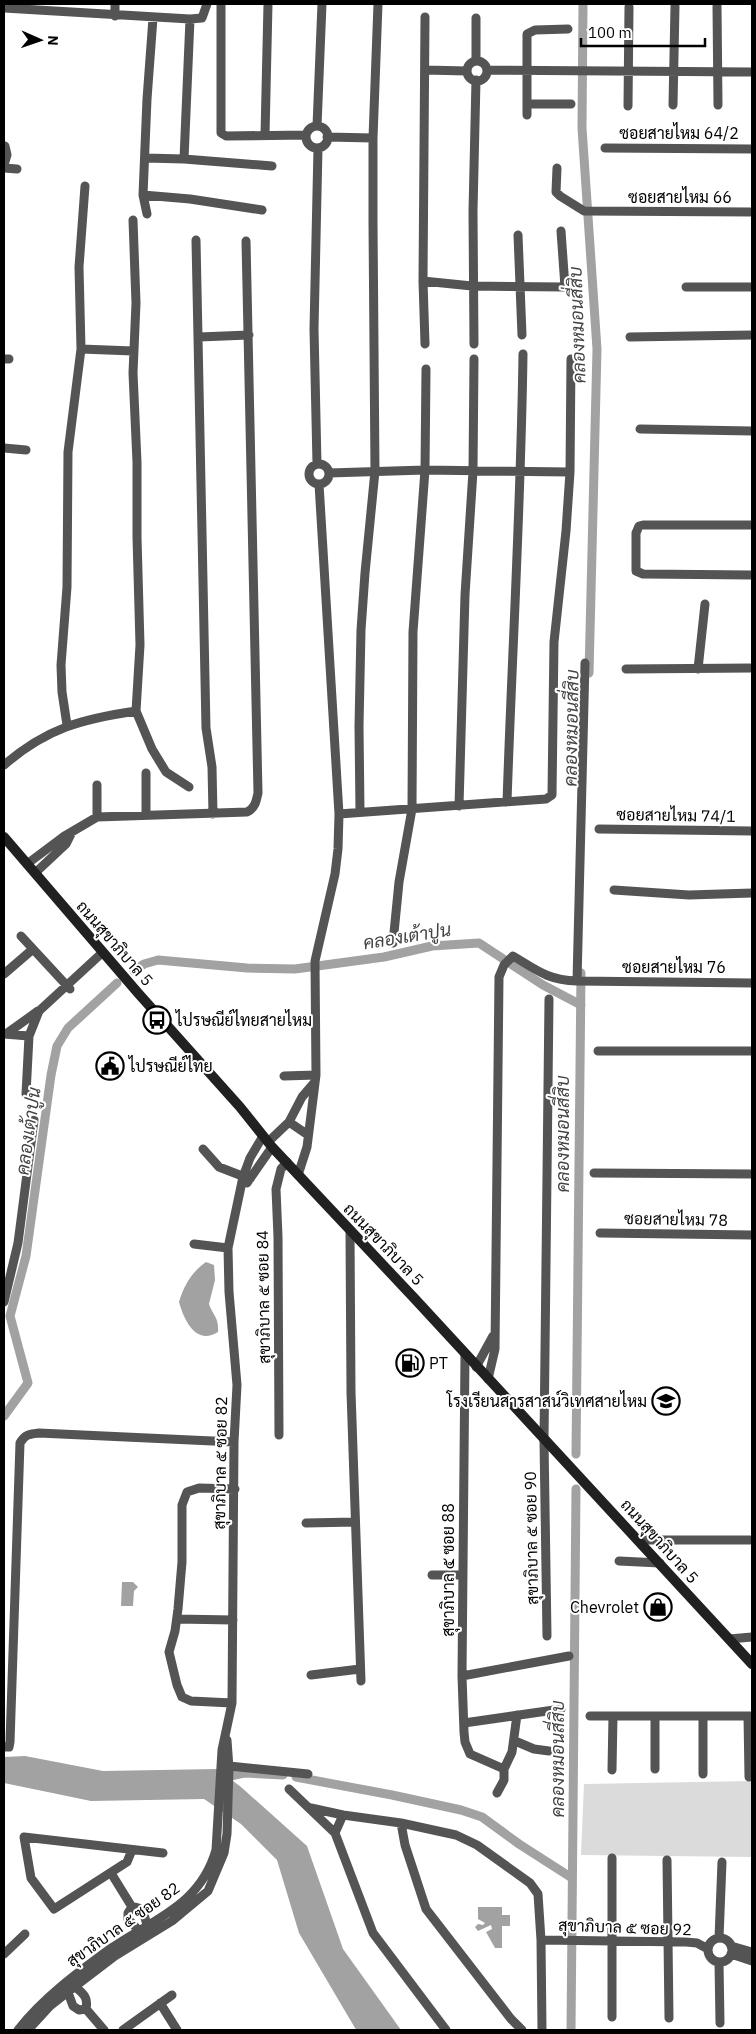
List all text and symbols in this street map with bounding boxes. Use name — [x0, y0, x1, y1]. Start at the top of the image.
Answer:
north arrow — [15, 15, 65, 65]
scale bar — [581, 15, 705, 47]
text: 100 m — [588, 23, 632, 42]
text: N — [44, 35, 62, 46]
street label: ซอยสายไหม 64/2 — [619, 122, 739, 143]
street label: ซอยสายไหม 66 — [628, 186, 732, 207]
water label: คลองหมอนสี่สิบ — [559, 266, 591, 384]
water label: คลองหมอนสี่สิบ — [554, 669, 584, 787]
street label: ซอยสายไหม 74/1 — [616, 803, 736, 826]
street label: ถนนสุขาภิบาล 5 — [71, 896, 158, 991]
water label: คลองเต้าปูน — [361, 918, 453, 956]
street label: ซอยสายไหม 76 — [622, 956, 726, 977]
bus stop icon: ไปรษณีย์ไทยสายไหม — [142, 1005, 172, 1035]
place label: ไปรษณีย์ไทยสายไหม — [174, 1008, 312, 1030]
public building icon: ไปรษณีย์ไทย — [95, 1051, 125, 1081]
place label: ไปรษณีย์ไทย — [127, 1054, 213, 1076]
water label: คลองหมอนสี่สิบ — [547, 1075, 574, 1193]
water label: คลองเต้าปูน — [10, 1085, 48, 1177]
street label: ถนนสุขาภิบาล 5 — [338, 1199, 428, 1291]
street label: ซอยสายไหม 78 — [624, 1207, 728, 1230]
street label: สุขาภิบาล ๕ ซอย 84 — [252, 1230, 276, 1364]
fuel station icon: PT — [395, 1348, 425, 1378]
place label: PT — [429, 1353, 448, 1373]
school or university icon: โรงเรียนสารสาสน์วิเทศสายไหม — [651, 1386, 681, 1416]
place label: โรงเรียนสารสาสน์วิเทศสายไหม — [446, 1389, 647, 1411]
street label: สุขาภิบาล ๕ ซอย 82 — [209, 1396, 233, 1530]
street label: สุขาภิบาล ๕ ซอย 90 — [520, 1471, 544, 1605]
street label: ถนนสุขาภิบาล 5 — [615, 1495, 703, 1589]
street label: สุขาภิบาล ๕ ซอย 88 — [438, 1503, 460, 1637]
shop icon: Chevrolet — [643, 1592, 673, 1622]
place label: Chevrolet — [570, 1597, 639, 1617]
water label: คลองหมอนสี่สิบ — [542, 1700, 569, 1818]
street label: สุขาภิบาล ๕ ซอย 82 — [63, 1878, 185, 1972]
street label: สุขาภิบาล ๕ ซอย 92 — [558, 1915, 692, 1941]

